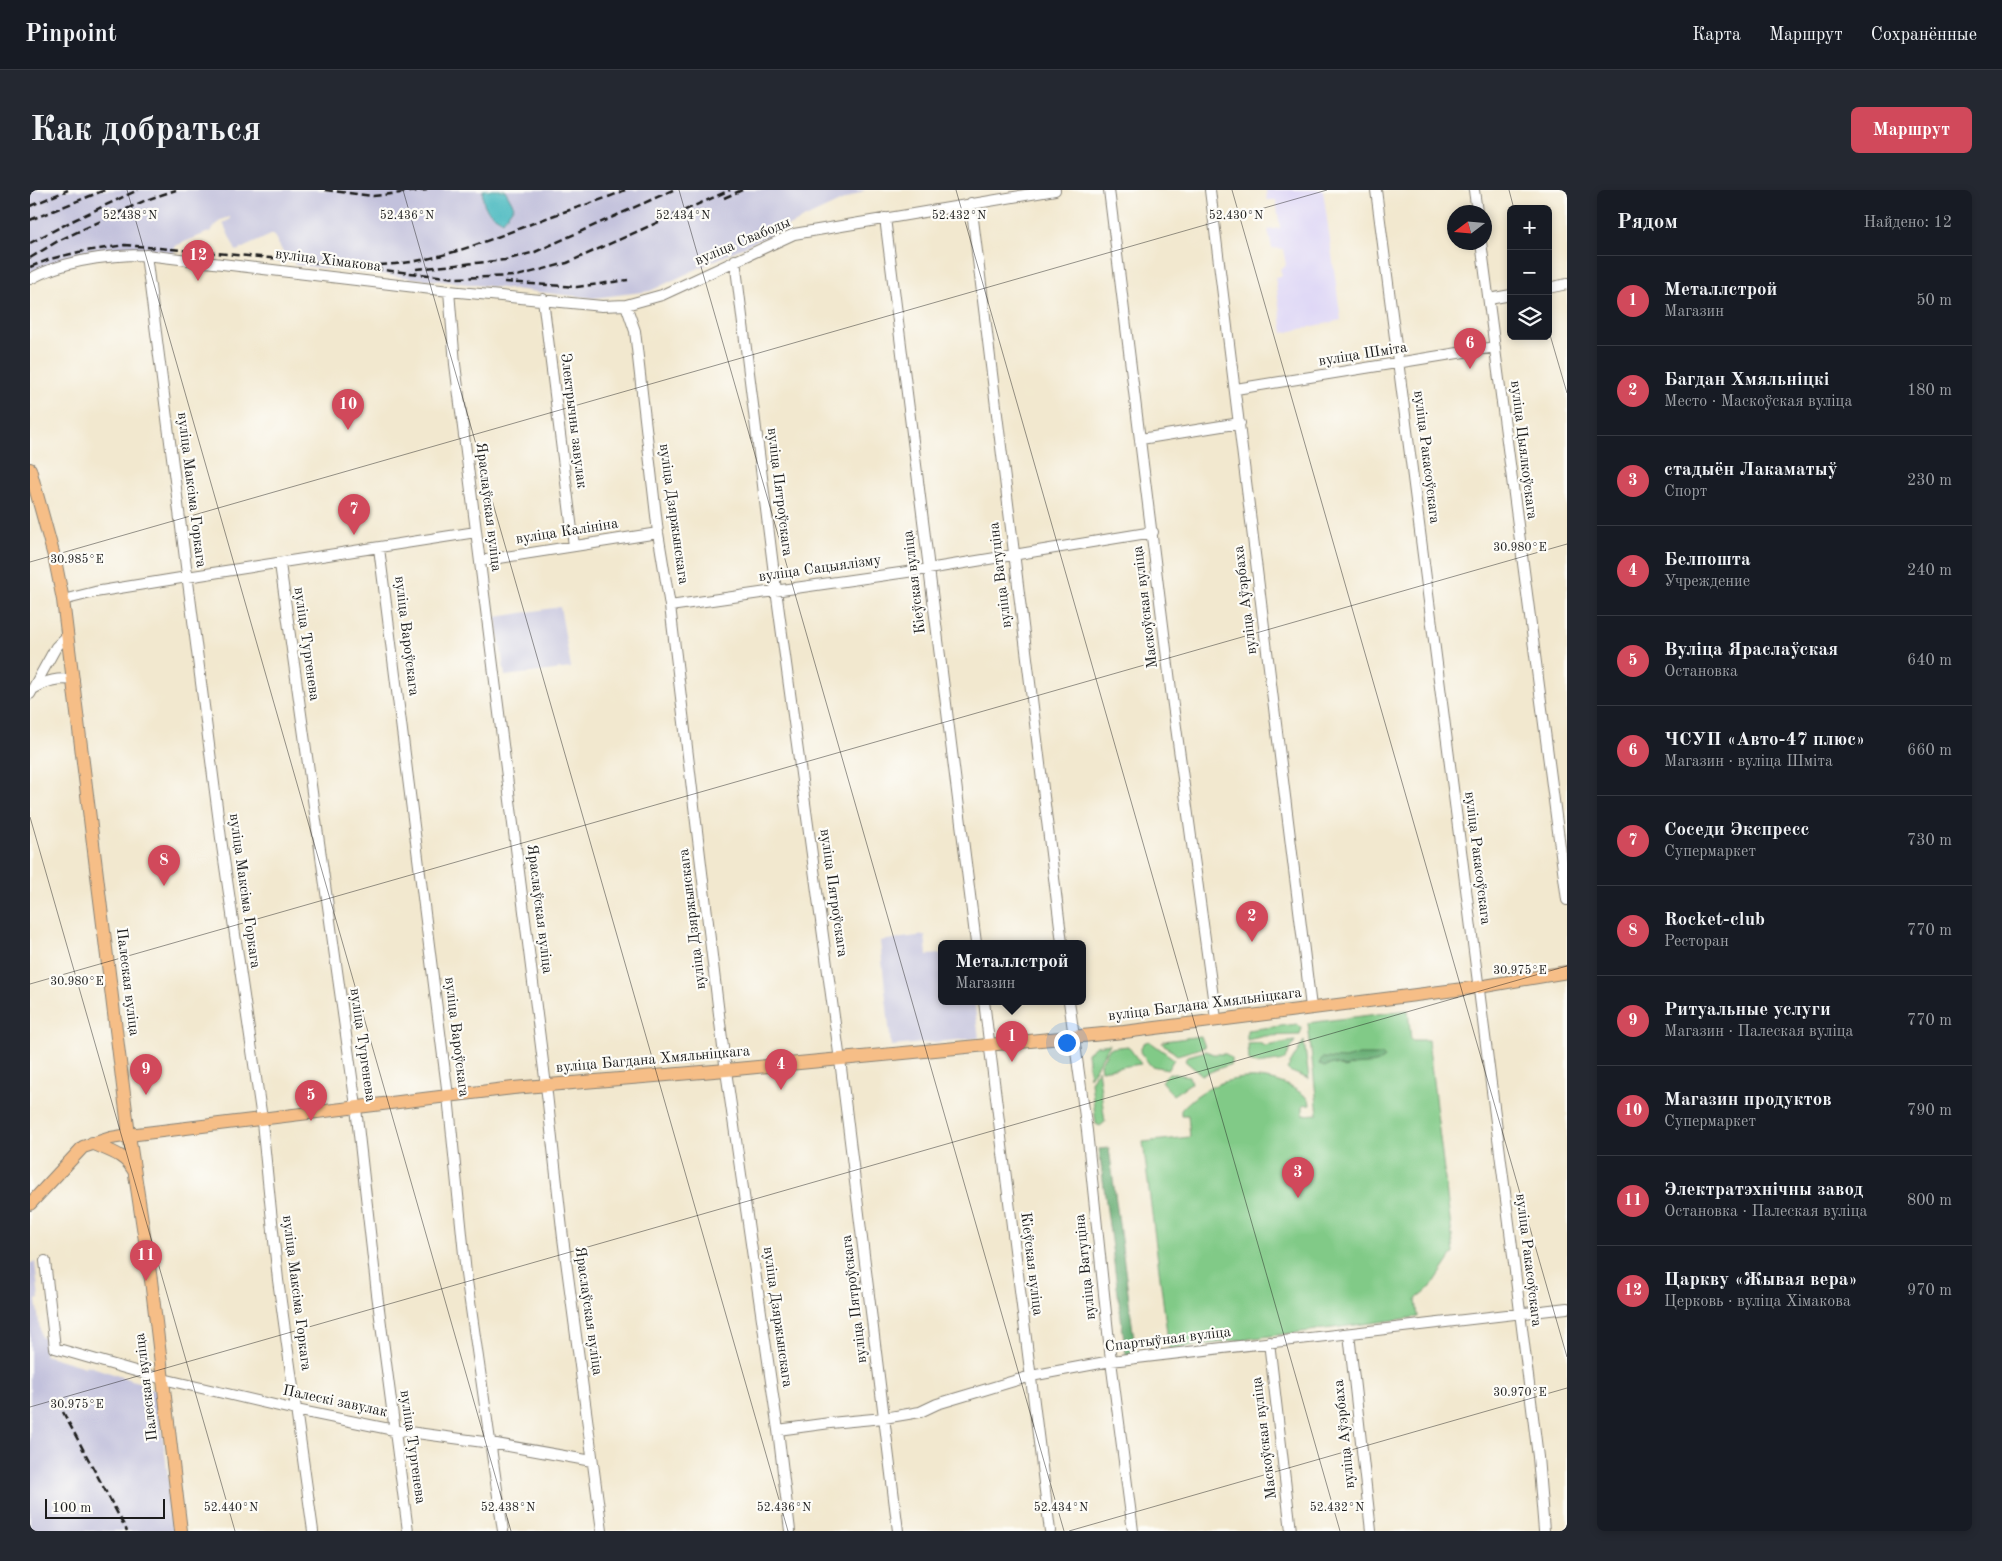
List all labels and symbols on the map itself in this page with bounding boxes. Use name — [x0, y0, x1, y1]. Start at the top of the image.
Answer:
north arrow — [1447, 205, 1492, 250]
text: 52.438°N — [103, 209, 157, 222]
text: 52.436°N — [380, 209, 434, 222]
text: 52.434°N — [656, 209, 710, 222]
text: 52.432°N — [932, 209, 986, 222]
text: 52.430°N — [1209, 209, 1263, 222]
street label: вуліца Свабоды — [693, 215, 793, 269]
pin: 12 — [182, 240, 214, 281]
street label: вуліца Хімакова — [274, 247, 382, 275]
pin: 6 — [1454, 328, 1486, 369]
street label: вуліца Шміта — [1318, 341, 1409, 369]
street label: Электрычны завулак — [557, 353, 589, 490]
street label: вуліца Цыялкоўскага — [1507, 380, 1539, 521]
pin: 10 — [332, 389, 364, 430]
street label: вуліца Ракасоўскага — [1410, 390, 1442, 525]
street label: вуліца Максіма Горкага — [174, 411, 208, 569]
street label: вуліца Пятроўскага — [764, 427, 794, 558]
street label: Яраслаўская вуліца — [473, 441, 503, 573]
street label: вуліца Дзяржынскага — [656, 443, 690, 586]
pin: 7 — [338, 494, 370, 535]
street label: вуліца Калініна — [515, 516, 620, 548]
street label: вуліца Ватуціна — [987, 521, 1015, 629]
street label: Кіеўская вуліца — [901, 529, 929, 635]
text: 30.980°E — [1493, 542, 1547, 554]
street label: Маскоўская вуліца — [1131, 544, 1161, 669]
street label: вуліца Аўэрбаха — [1232, 544, 1260, 655]
text: 30.985°E — [50, 553, 104, 566]
street label: вуліца Сацыялізму — [758, 553, 882, 585]
street label: вуліца Вароўскага — [391, 575, 421, 697]
street label: вуліца Тургенева — [291, 586, 321, 702]
street label: вуліца Ракасоўскага — [1461, 791, 1493, 926]
street label: вуліца Максіма Горкага — [226, 813, 262, 970]
street label: вуліца Пятроўскага — [817, 828, 850, 959]
street label: Яраслаўская вуліца — [524, 843, 554, 975]
pin: 8 — [148, 845, 180, 886]
street label: вуліца Дзяржынскага — [677, 847, 709, 990]
pin: 2 — [1236, 901, 1268, 942]
street label: Палеская вуліца — [113, 927, 141, 1037]
text: 30.975°E — [1493, 964, 1547, 977]
text: 30.980°E — [50, 976, 104, 988]
street label: вуліца Вароўскага — [441, 976, 471, 1098]
street label: вуліца Багдана Хмяльніцкага — [1107, 986, 1303, 1024]
street label: вуліца Тургенева — [347, 987, 377, 1103]
pin: 1 — [996, 1021, 1028, 1062]
your location — [1054, 1030, 1080, 1056]
street label: вуліца Багдана Хмяльніцкага — [555, 1044, 751, 1076]
pin: 4 — [765, 1049, 797, 1090]
pin: 9 — [130, 1054, 162, 1095]
pin: 5 — [295, 1080, 327, 1121]
pin: 3 — [1282, 1157, 1314, 1198]
street label: вуліца Ракасоўскага — [1512, 1193, 1544, 1328]
street label: Кіеўская вуліца — [1017, 1211, 1045, 1317]
street label: вуліца Ватуціна — [1073, 1213, 1099, 1321]
street label: вуліца Максіма Горкага — [279, 1214, 313, 1372]
street label: вуліца Пятроўскага — [840, 1233, 870, 1364]
pin: 11 — [130, 1240, 162, 1281]
street label: Яраслаўская вуліца — [572, 1245, 605, 1377]
street label: вуліца Дзяржынскага — [760, 1246, 794, 1389]
street label: Спартыўная вуліца — [1104, 1325, 1232, 1355]
street label: Палеская вуліца — [133, 1332, 161, 1442]
street label: Маскоўская вуліца — [1250, 1375, 1280, 1500]
street label: вуліца Аўэрбаха — [1332, 1378, 1358, 1489]
street label: Палескі завулак — [281, 1384, 389, 1421]
text: 30.970°E — [1493, 1387, 1547, 1399]
street label: вуліца Тургенева — [397, 1389, 427, 1505]
text: 30.975°E — [50, 1398, 104, 1411]
scale bar — [45, 1496, 165, 1519]
text: 52.440°N — [204, 1501, 258, 1514]
text: 52.438°N — [481, 1501, 535, 1514]
text: 52.436°N — [757, 1501, 811, 1514]
text: 52.434°N — [1034, 1501, 1088, 1514]
text: 52.432°N — [1310, 1501, 1364, 1514]

